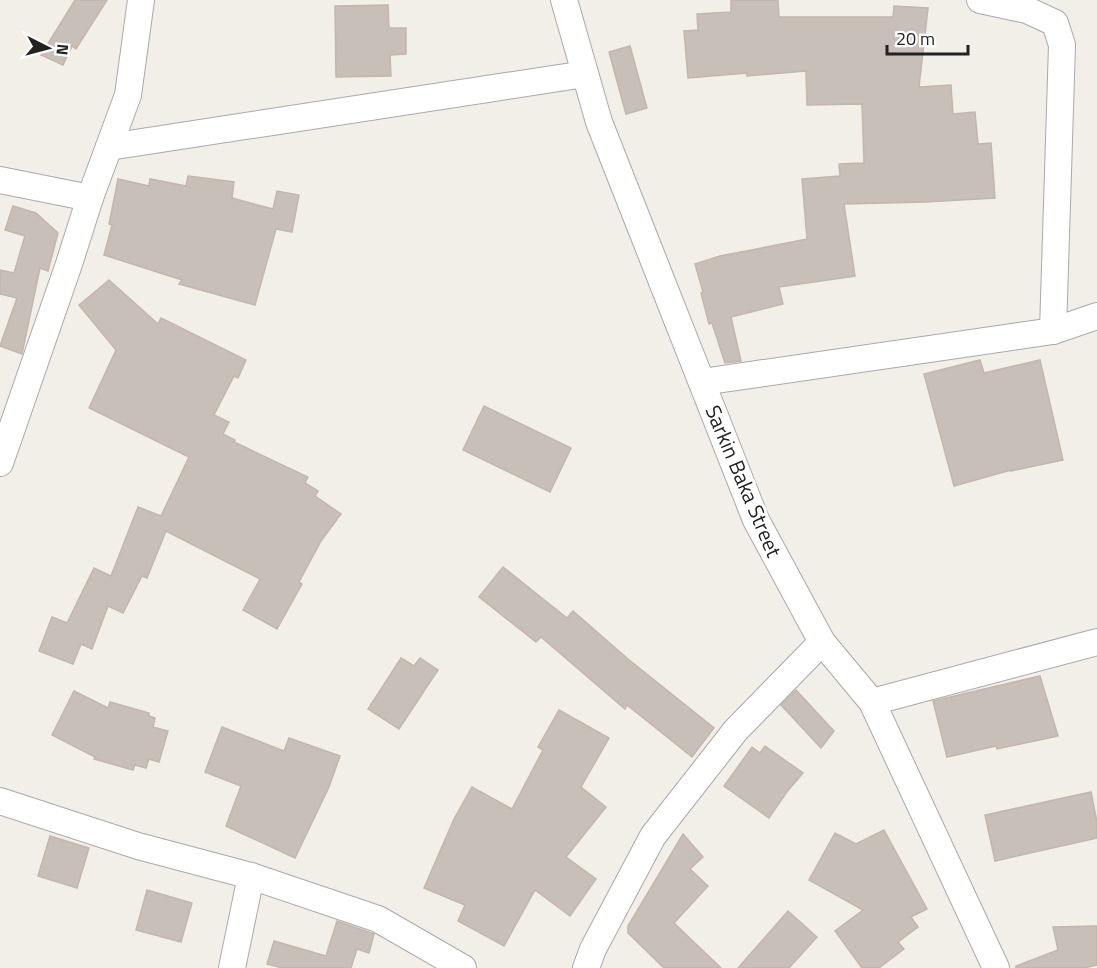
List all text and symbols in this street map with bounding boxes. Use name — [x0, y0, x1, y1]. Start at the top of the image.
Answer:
north arrow — [18, 18, 78, 78]
scale bar — [887, 18, 968, 56]
text: 20 m — [896, 25, 935, 52]
text: N — [50, 43, 75, 56]
street label: Sarkin Baka Street — [698, 400, 791, 563]

